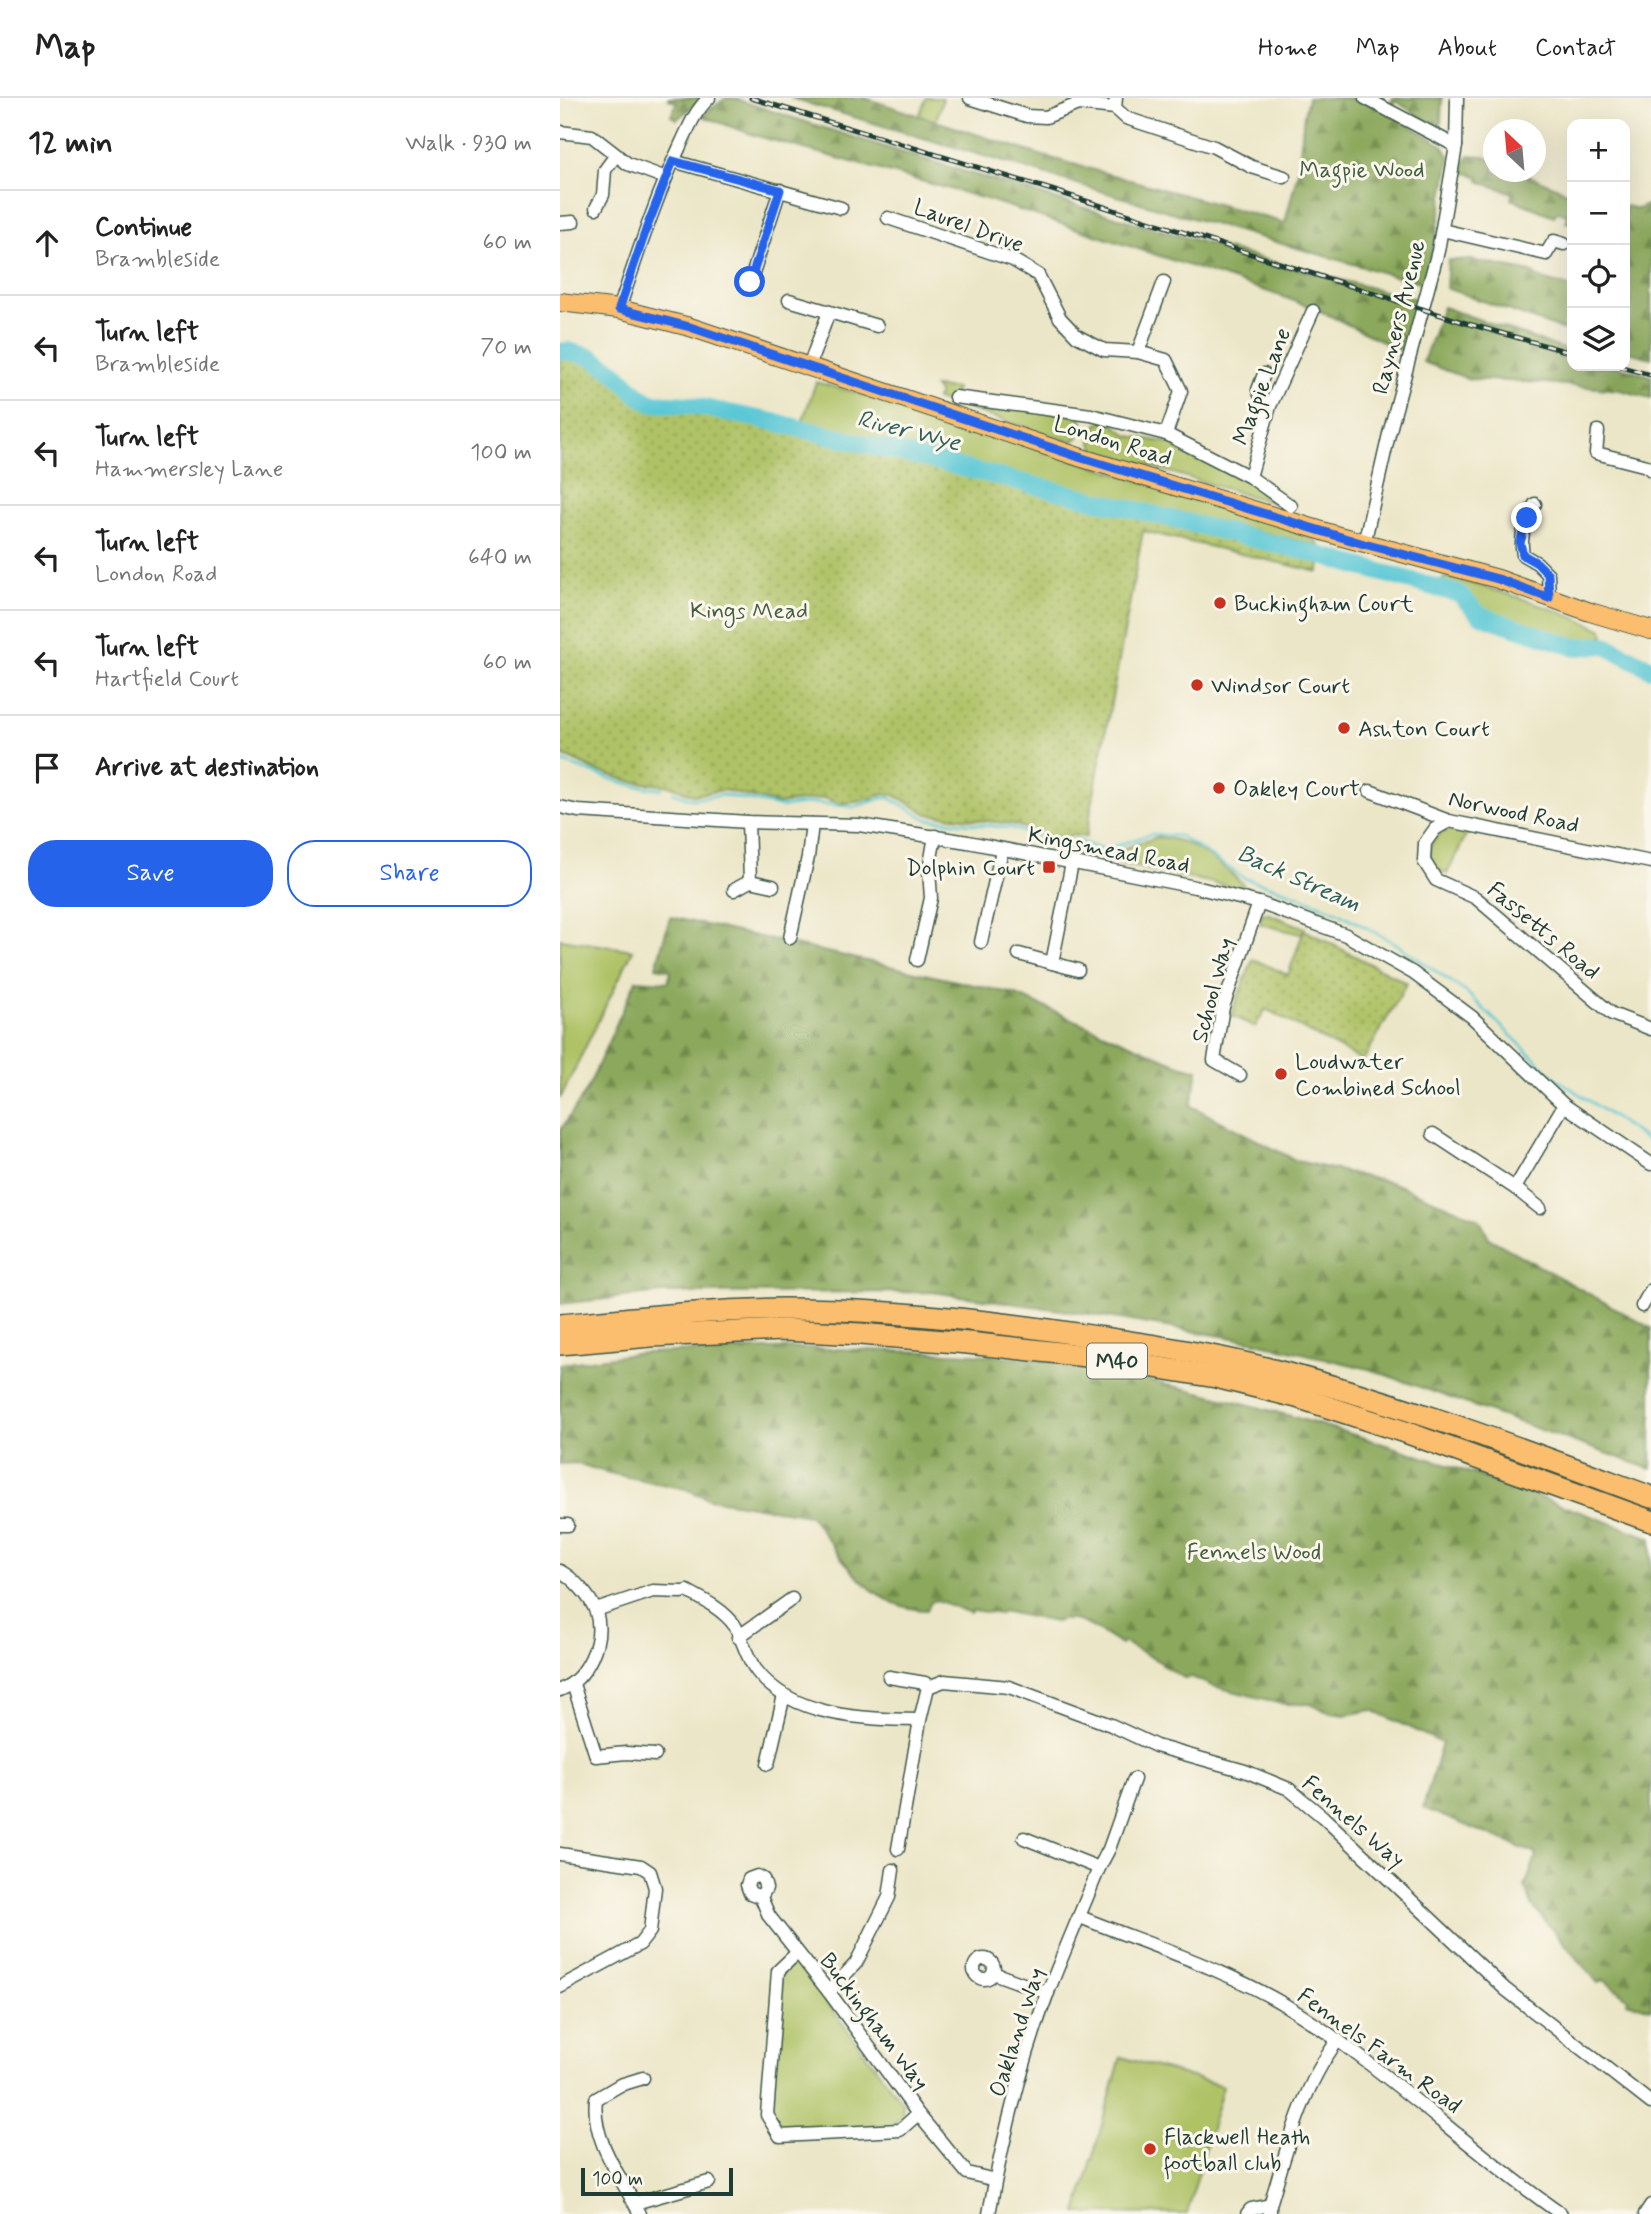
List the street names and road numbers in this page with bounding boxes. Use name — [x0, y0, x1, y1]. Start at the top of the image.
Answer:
street label: Laurel Drive — [909, 193, 1027, 261]
street label: Rayners Avenue — [1366, 237, 1434, 398]
street label: Magpie Lane — [1227, 324, 1301, 450]
street label: London Road — [1050, 410, 1175, 474]
street label: Norwood Road — [1446, 785, 1582, 841]
street label: Kingsmead Road — [1025, 821, 1192, 883]
street label: Fassetts Road — [1480, 876, 1605, 987]
street label: School Way — [1186, 935, 1242, 1046]
road number: M40 — [1087, 1344, 1147, 1378]
street label: Fennels Way — [1295, 1769, 1411, 1876]
street label: Buckingham Way — [810, 1947, 935, 2098]
street label: Oakland Way — [983, 1964, 1053, 2101]
street label: Fennels Farm Road — [1291, 1982, 1467, 2121]

